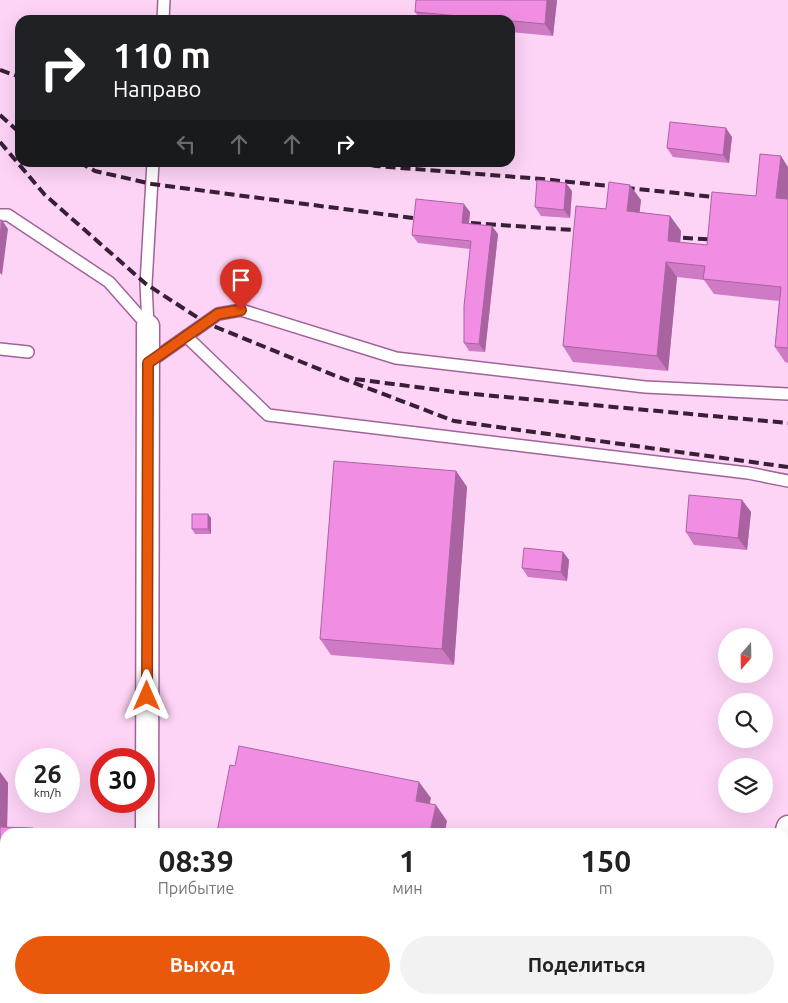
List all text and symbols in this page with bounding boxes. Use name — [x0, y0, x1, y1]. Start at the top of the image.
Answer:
icon: right — [30, 35, 95, 100]
text: 110 m — [113, 35, 211, 75]
text: Направо — [113, 76, 201, 101]
icon: left — [172, 130, 200, 158]
icon: ahead — [225, 130, 253, 158]
icon: ahead — [278, 130, 306, 158]
icon: right — [331, 130, 359, 158]
pin — [220, 259, 262, 310]
icon: arrive — [227, 266, 255, 294]
north arrow — [718, 628, 772, 682]
map controls — [718, 628, 773, 813]
position arrow — [120, 669, 172, 721]
button: search — [718, 693, 773, 748]
speed limit sign: 30 — [90, 748, 155, 813]
button: layers — [718, 758, 773, 813]
text: 26 — [33, 760, 62, 788]
text: km/h — [34, 786, 61, 799]
text: 08:39 — [159, 844, 234, 878]
text: 1 — [399, 844, 416, 878]
text: 150 — [580, 844, 631, 878]
text: Прибытие — [158, 879, 234, 897]
text: мин — [392, 879, 423, 897]
text: m — [599, 879, 613, 897]
button: Выход — [15, 936, 390, 994]
button: Поделиться — [400, 936, 774, 994]

